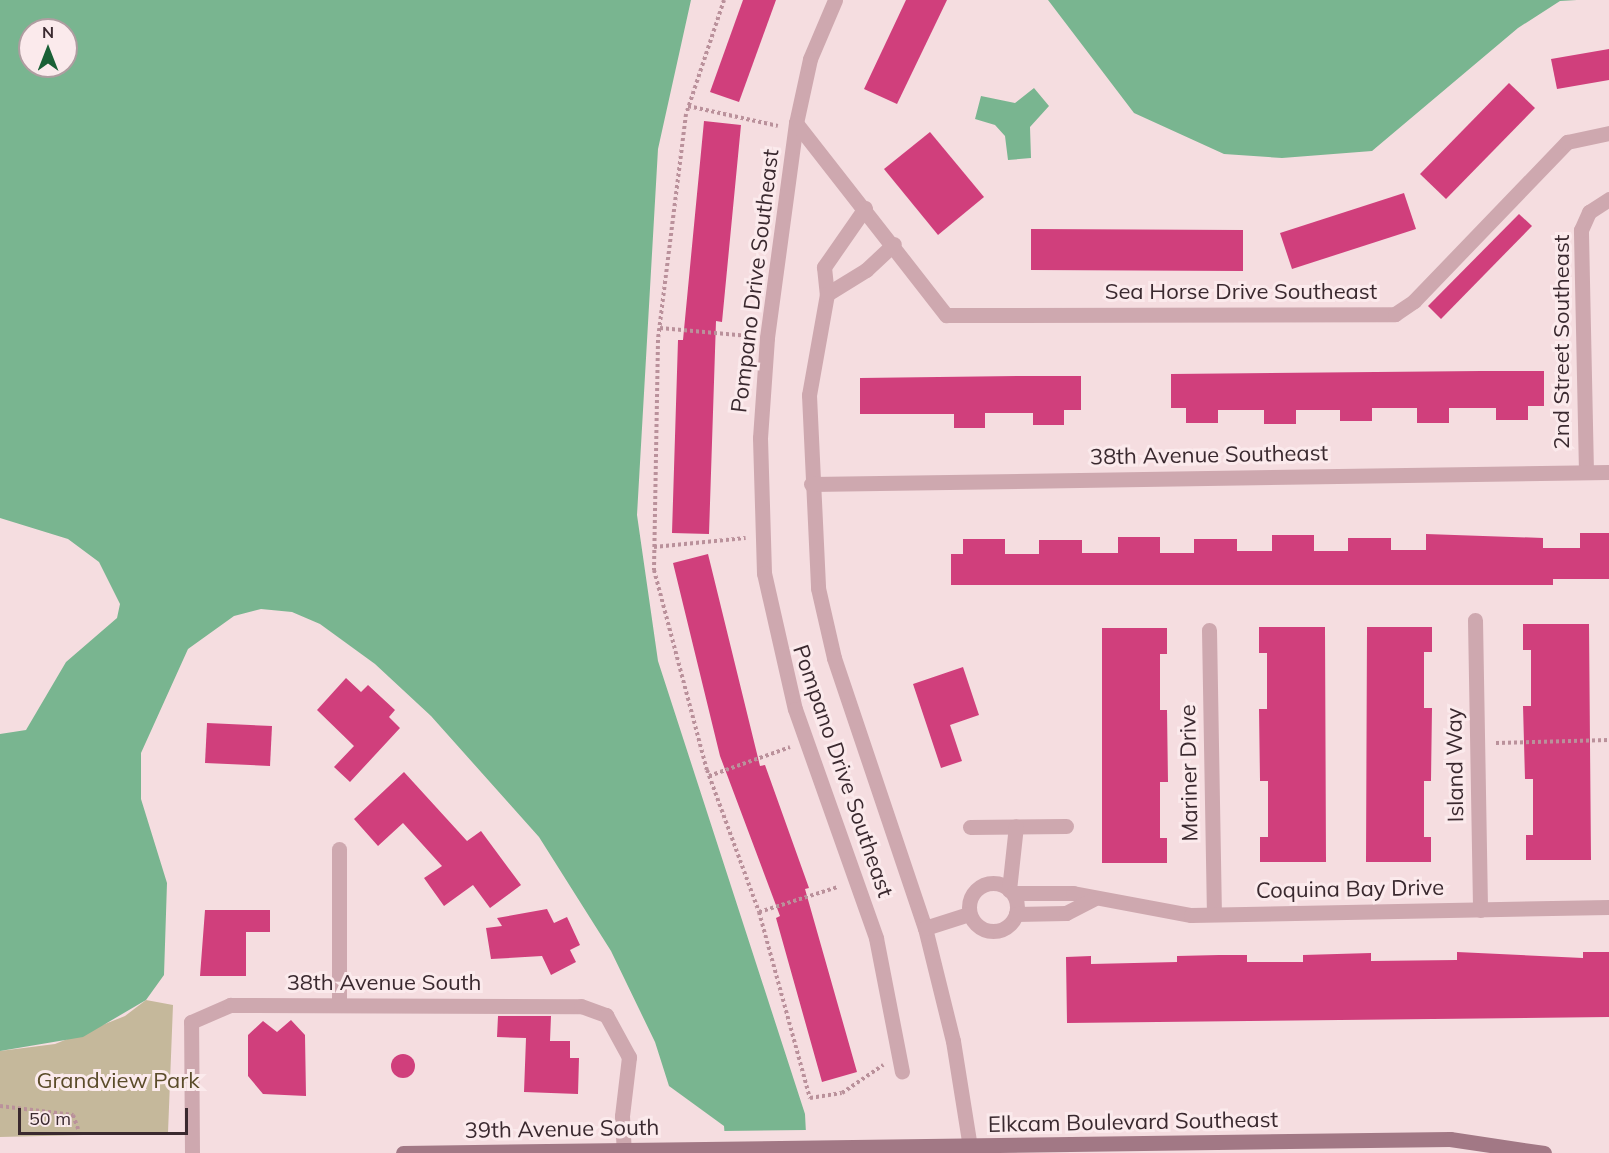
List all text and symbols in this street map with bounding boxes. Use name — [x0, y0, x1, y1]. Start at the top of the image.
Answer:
north arrow — [18, 18, 78, 78]
text: N — [42, 22, 54, 42]
street label: Pompano Drive Southeast — [726, 148, 784, 414]
street label: 2nd Street Southeast — [1549, 235, 1575, 449]
street label: Sea Horse Drive Southeast — [1105, 279, 1377, 305]
street label: 38th Avenue Southeast — [1090, 440, 1328, 470]
street label: Pompano Drive Southeast — [787, 641, 899, 901]
street label: Mariner Drive — [1175, 704, 1203, 842]
street label: Island Way — [1441, 707, 1469, 823]
street label: Coquina Bay Drive — [1256, 874, 1444, 904]
street label: 38th Avenue South — [287, 970, 481, 996]
park label: Grandview Park — [36, 1068, 200, 1094]
scale bar — [21, 1096, 190, 1134]
street label: Elkcam Boulevard Southeast — [988, 1106, 1278, 1138]
text: 50 m — [29, 1107, 71, 1130]
street label: 39th Avenue South — [464, 1114, 660, 1144]

